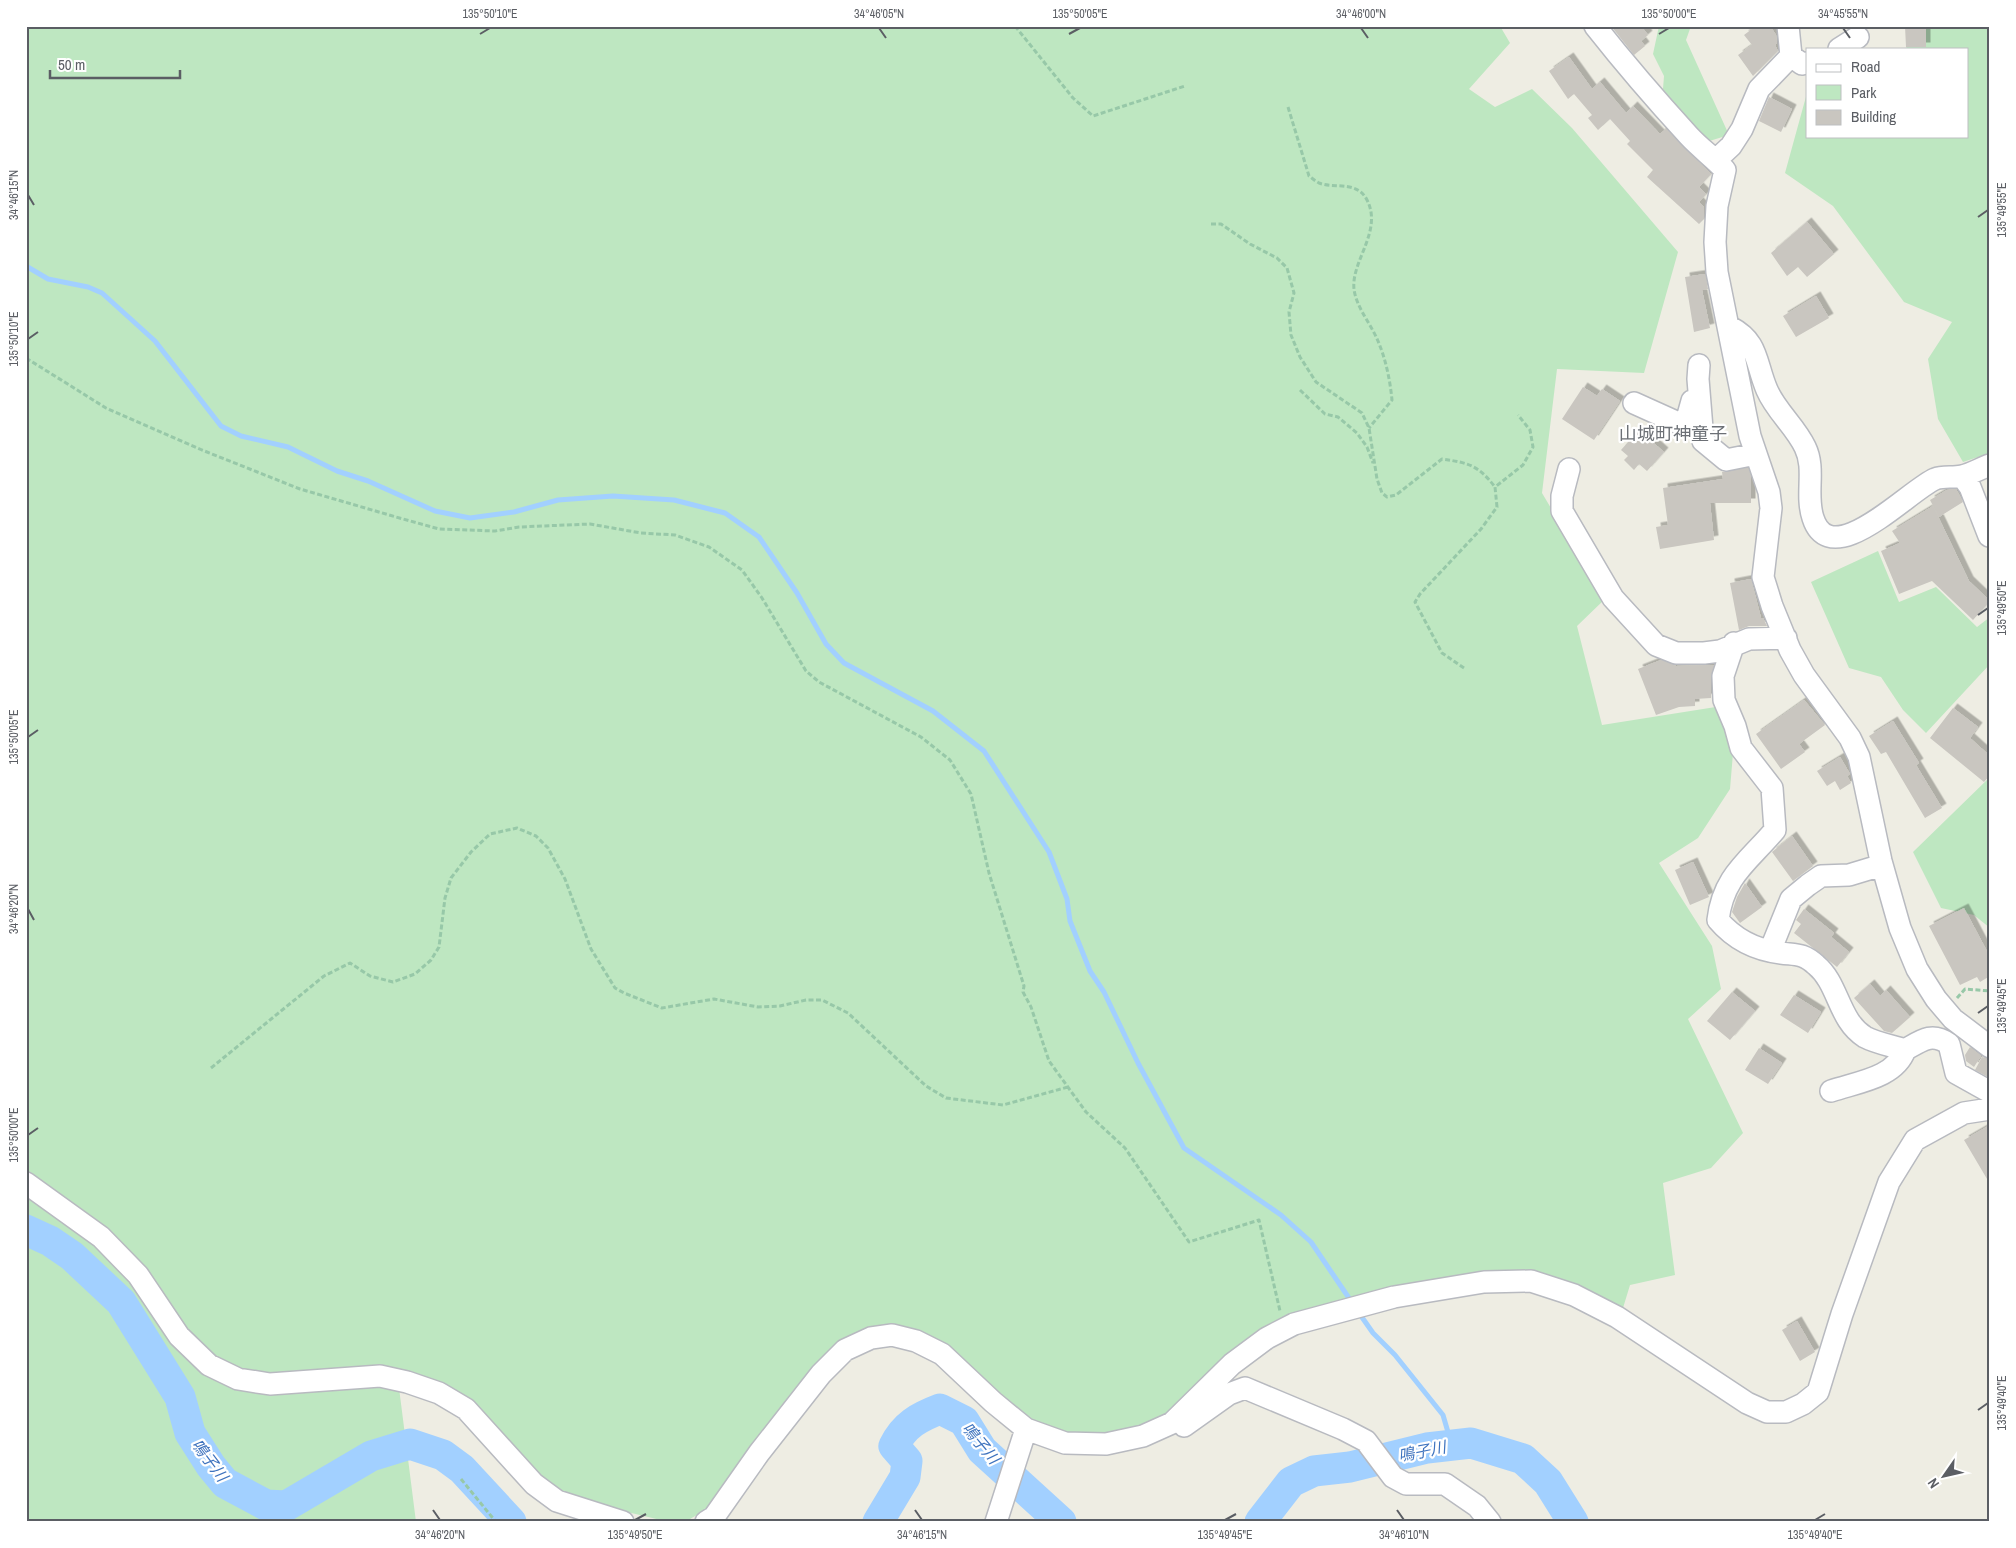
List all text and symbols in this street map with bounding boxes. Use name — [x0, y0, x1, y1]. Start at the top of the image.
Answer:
text: 135°50'10"E — [462, 6, 518, 22]
text: 34°46'05"N — [854, 6, 904, 22]
text: 135°50'05"E — [1052, 6, 1108, 22]
text: 34°46'00"N — [1336, 6, 1386, 22]
text: 135°50'00"E — [1641, 6, 1697, 22]
text: 34°45'55"N — [1818, 6, 1868, 22]
scale bar — [50, 48, 180, 80]
legend — [1806, 48, 1968, 138]
text: 50 m — [58, 54, 85, 75]
text: Road — [1851, 56, 1880, 77]
text: Park — [1851, 82, 1877, 103]
text: Building — [1851, 106, 1896, 127]
text: 34°46'15"N — [6, 170, 22, 220]
text: 135°49'55"E — [1994, 182, 2010, 238]
text: 135°50'10"E — [6, 311, 22, 367]
district label: 山城町神童子 — [1619, 421, 1727, 446]
text: 135°49'50"E — [1994, 580, 2010, 636]
text: 135°50'05"E — [6, 709, 22, 765]
text: 34°46'20"N — [6, 884, 22, 934]
text: 135°49'45"E — [1994, 978, 2010, 1034]
text: 135°50'00"E — [6, 1107, 22, 1163]
text: 135°49'40"E — [1994, 1375, 2010, 1431]
water label: 鳴子川 — [957, 1418, 1006, 1470]
water label: 鳴子川 — [187, 1434, 234, 1487]
water label: 鳴子川 — [1396, 1435, 1450, 1466]
north arrow — [1918, 1450, 1968, 1500]
text: N — [1923, 1475, 1943, 1492]
text: 34°46'20"N — [415, 1527, 465, 1543]
text: 135°49'50"E — [607, 1527, 663, 1543]
text: 34°46'15"N — [897, 1527, 947, 1543]
text: 135°49'45"E — [1197, 1527, 1253, 1543]
text: 34°46'10"N — [1379, 1527, 1429, 1543]
text: 135°49'40"E — [1787, 1527, 1843, 1543]

